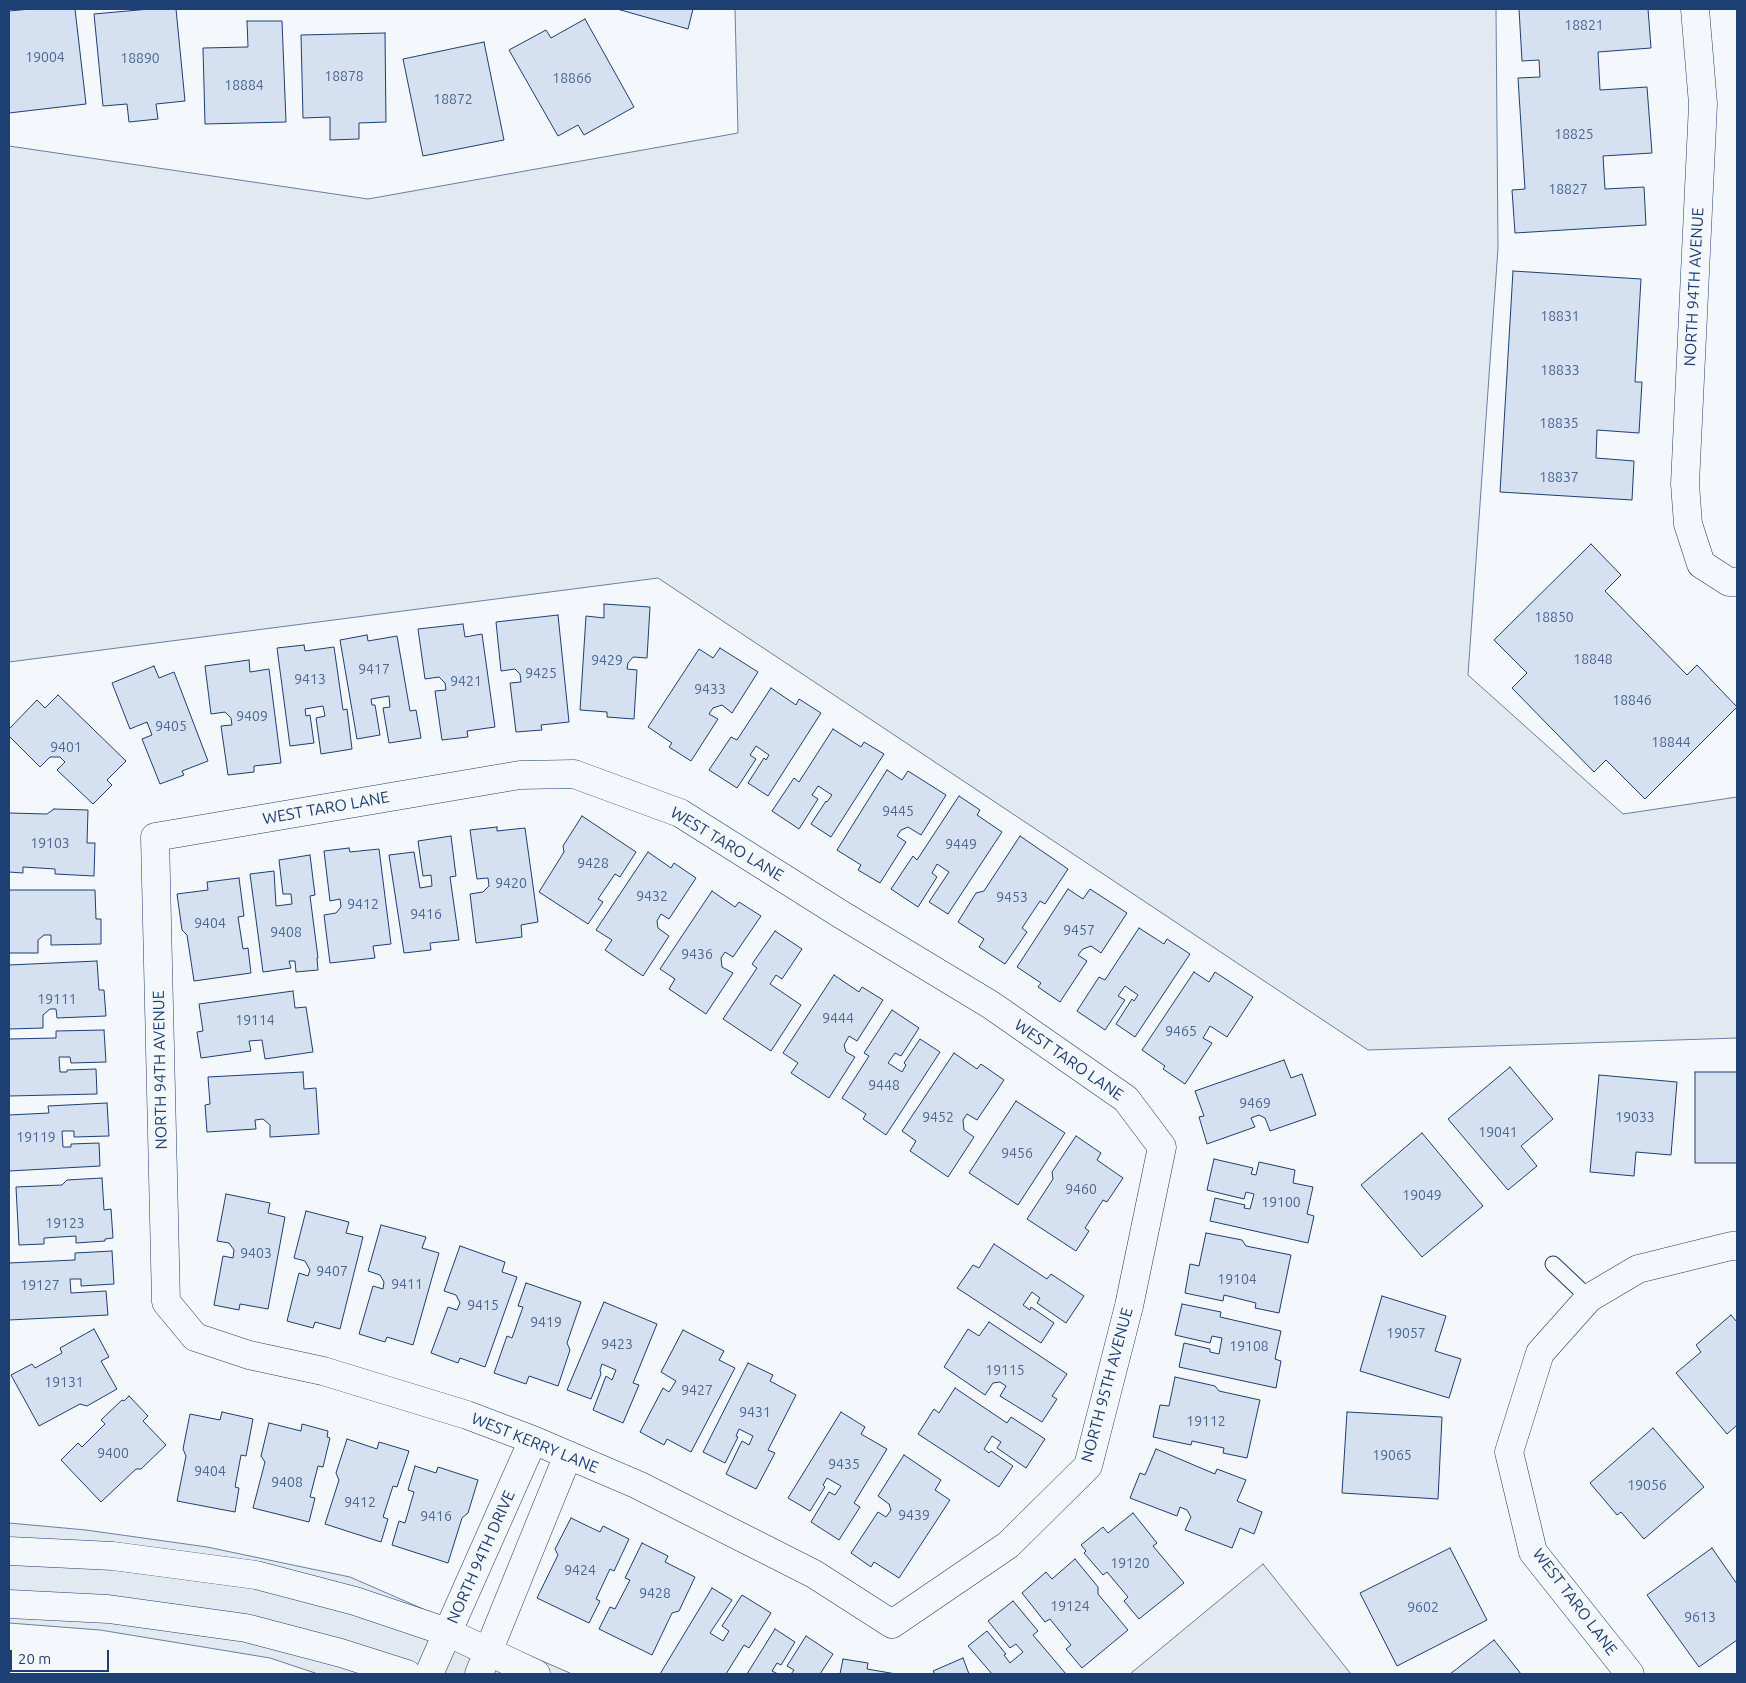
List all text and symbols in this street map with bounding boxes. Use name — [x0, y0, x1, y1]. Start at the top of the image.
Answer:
house number: 18821 — [1564, 17, 1604, 33]
house number: 19004 — [25, 49, 65, 65]
house number: 18890 — [120, 50, 160, 66]
house number: 18878 — [324, 68, 364, 84]
house number: 18866 — [552, 70, 592, 86]
house number: 18884 — [224, 77, 264, 93]
house number: 18872 — [433, 91, 473, 107]
house number: 18825 — [1554, 126, 1594, 142]
house number: 18827 — [1548, 181, 1588, 197]
street label: NORTH 94TH AVENUE — [1680, 207, 1708, 367]
house number: 18831 — [1540, 308, 1580, 324]
house number: 18833 — [1540, 362, 1580, 378]
house number: 18835 — [1539, 415, 1579, 431]
house number: 18837 — [1539, 469, 1579, 485]
house number: 18850 — [1534, 609, 1574, 625]
house number: 18848 — [1573, 651, 1613, 667]
house number: 9429 — [591, 652, 623, 668]
house number: 9417 — [358, 661, 390, 677]
house number: 9425 — [525, 665, 557, 681]
house number: 9413 — [294, 671, 326, 687]
house number: 9421 — [450, 673, 482, 689]
house number: 9433 — [694, 681, 726, 697]
house number: 18846 — [1612, 692, 1652, 708]
house number: 9409 — [236, 708, 268, 724]
house number: 9405 — [155, 718, 187, 734]
house number: 18844 — [1651, 734, 1691, 750]
house number: 9401 — [50, 739, 82, 755]
street label: WEST TARO LANE — [261, 787, 391, 829]
street label: WEST TARO LANE — [667, 803, 787, 885]
house number: 9445 — [882, 803, 914, 819]
house number: 19103 — [30, 835, 70, 851]
house number: 9449 — [945, 836, 977, 852]
house number: 9428 — [577, 855, 609, 871]
house number: 9420 — [495, 875, 527, 891]
house number: 9432 — [636, 888, 668, 904]
house number: 9453 — [996, 889, 1028, 905]
house number: 9412 — [347, 896, 379, 912]
house number: 9416 — [410, 906, 442, 922]
house number: 9404 — [194, 915, 226, 931]
house number: 9457 — [1063, 922, 1095, 938]
house number: 9408 — [270, 924, 302, 940]
house number: 9436 — [681, 946, 713, 962]
street label: NORTH 94TH AVENUE — [149, 990, 171, 1150]
house number: 19111 — [37, 991, 77, 1007]
house number: 9444 — [822, 1010, 854, 1026]
house number: 19114 — [235, 1012, 275, 1028]
street label: WEST TARO LANE — [1011, 1015, 1127, 1105]
house number: 9465 — [1165, 1023, 1197, 1039]
house number: 9448 — [868, 1077, 900, 1093]
house number: 9469 — [1239, 1095, 1271, 1111]
house number: 9452 — [922, 1109, 954, 1125]
house number: 19033 — [1615, 1109, 1655, 1125]
house number: 19041 — [1478, 1124, 1518, 1140]
house number: 19119 — [16, 1129, 56, 1145]
house number: 9456 — [1001, 1145, 1033, 1161]
house number: 9460 — [1065, 1181, 1097, 1197]
house number: 19049 — [1402, 1187, 1442, 1203]
house number: 19100 — [1261, 1194, 1301, 1210]
house number: 19123 — [45, 1215, 85, 1231]
house number: 9403 — [240, 1245, 272, 1261]
house number: 9407 — [316, 1263, 348, 1279]
house number: 19104 — [1217, 1271, 1257, 1287]
house number: 9411 — [391, 1276, 423, 1292]
house number: 19127 — [20, 1277, 60, 1293]
house number: 9415 — [467, 1297, 499, 1313]
street label: NORTH 95TH AVENUE — [1077, 1306, 1137, 1464]
house number: 9419 — [530, 1314, 562, 1330]
house number: 19057 — [1386, 1325, 1426, 1341]
house number: 9423 — [601, 1336, 633, 1352]
house number: 19108 — [1229, 1338, 1269, 1354]
house number: 19115 — [985, 1362, 1025, 1378]
house number: 19131 — [44, 1374, 84, 1390]
house number: 9427 — [681, 1382, 713, 1398]
house number: 9431 — [739, 1404, 771, 1420]
street label: WEST KERRY LANE — [469, 1409, 601, 1477]
house number: 19112 — [1186, 1413, 1226, 1429]
house number: 9400 — [97, 1445, 129, 1461]
house number: 19065 — [1372, 1447, 1412, 1463]
house number: 9435 — [828, 1456, 860, 1472]
house number: 9404 — [194, 1463, 226, 1479]
house number: 9408 — [271, 1474, 303, 1490]
house number: 19056 — [1627, 1477, 1667, 1493]
street label: NORTH 94TH DRIVE — [443, 1487, 519, 1627]
house number: 9412 — [344, 1494, 376, 1510]
house number: 9439 — [898, 1507, 930, 1523]
house number: 9416 — [420, 1508, 452, 1524]
street label: WEST TARO LANE — [1529, 1545, 1621, 1659]
house number: 19120 — [1110, 1555, 1150, 1571]
house number: 9424 — [564, 1562, 596, 1578]
house number: 9428 — [639, 1585, 671, 1601]
house number: 19124 — [1050, 1598, 1090, 1614]
house number: 9602 — [1407, 1599, 1439, 1615]
house number: 9613 — [1684, 1609, 1716, 1625]
scale bar — [12, 1640, 111, 1672]
text: 20 m — [18, 1650, 51, 1667]

